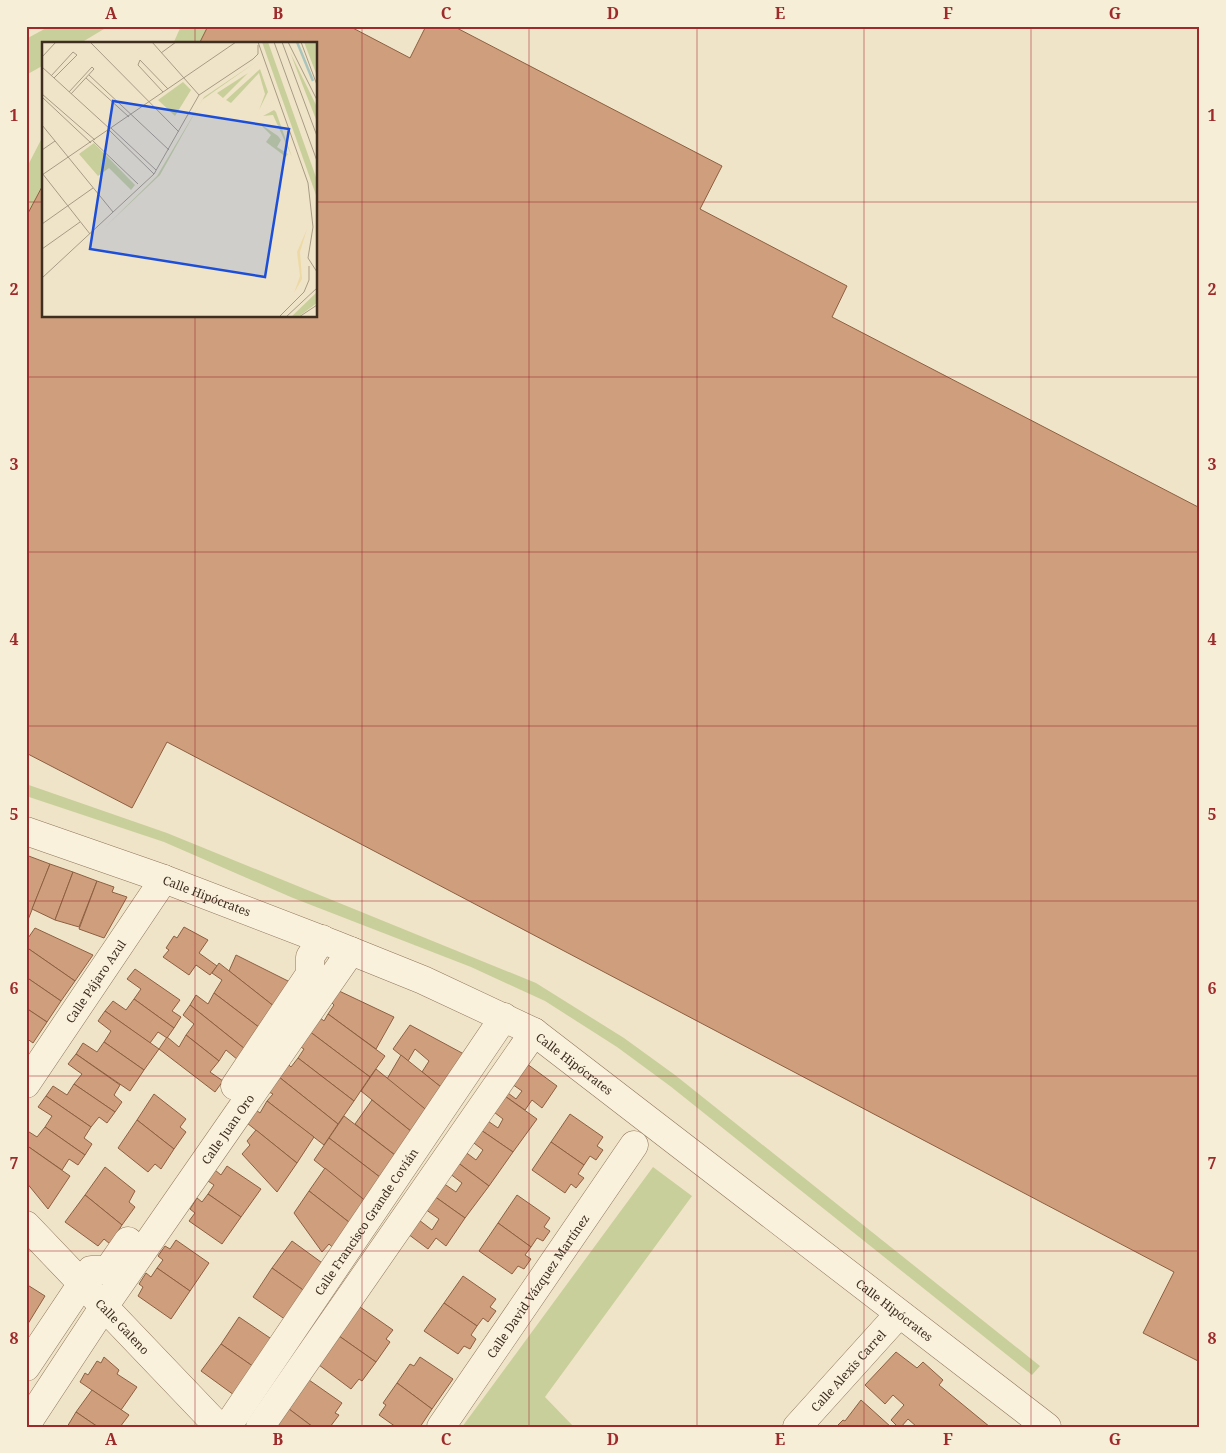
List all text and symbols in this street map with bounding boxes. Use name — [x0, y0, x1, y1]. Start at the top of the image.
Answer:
text: A — [105, 2, 118, 24]
text: B — [273, 2, 284, 24]
text: C — [441, 2, 452, 24]
text: D — [607, 2, 619, 24]
text: E — [775, 2, 785, 24]
text: F — [943, 2, 953, 24]
text: G — [1109, 2, 1121, 24]
inset map — [42, 42, 318, 318]
text: 1 — [9, 104, 19, 126]
text: 1 — [1207, 104, 1217, 126]
text: 2 — [9, 278, 19, 300]
text: 2 — [1207, 278, 1217, 300]
text: 3 — [9, 453, 19, 475]
text: 3 — [1207, 453, 1217, 475]
text: 4 — [9, 628, 19, 650]
text: 4 — [1207, 628, 1217, 650]
text: 5 — [9, 803, 19, 825]
text: 5 — [1207, 803, 1217, 825]
street label: Calle Hipócrates — [160, 871, 253, 920]
street label: Calle Pájaro Azul — [61, 936, 130, 1026]
text: 6 — [9, 977, 19, 999]
text: 6 — [1207, 977, 1217, 999]
street label: Calle Hipócrates — [533, 1028, 617, 1098]
street label: Calle Juan Oro — [197, 1090, 258, 1168]
street label: Calle Francisco Grande Covián — [310, 1144, 422, 1299]
text: 7 — [9, 1152, 19, 1174]
text: 7 — [1207, 1152, 1217, 1174]
street label: Calle David Vázquez Martínez — [482, 1211, 593, 1361]
street label: Calle Hipócrates — [853, 1275, 937, 1345]
street label: Calle Galeno — [92, 1295, 154, 1358]
street label: Calle Alexis Carrel — [807, 1326, 889, 1415]
text: 8 — [9, 1327, 19, 1349]
text: 8 — [1207, 1327, 1217, 1349]
text: A — [105, 1428, 118, 1450]
text: B — [273, 1428, 284, 1450]
text: C — [441, 1428, 452, 1450]
text: D — [607, 1428, 619, 1450]
text: E — [775, 1428, 785, 1450]
text: F — [943, 1428, 953, 1450]
text: G — [1109, 1428, 1121, 1450]

